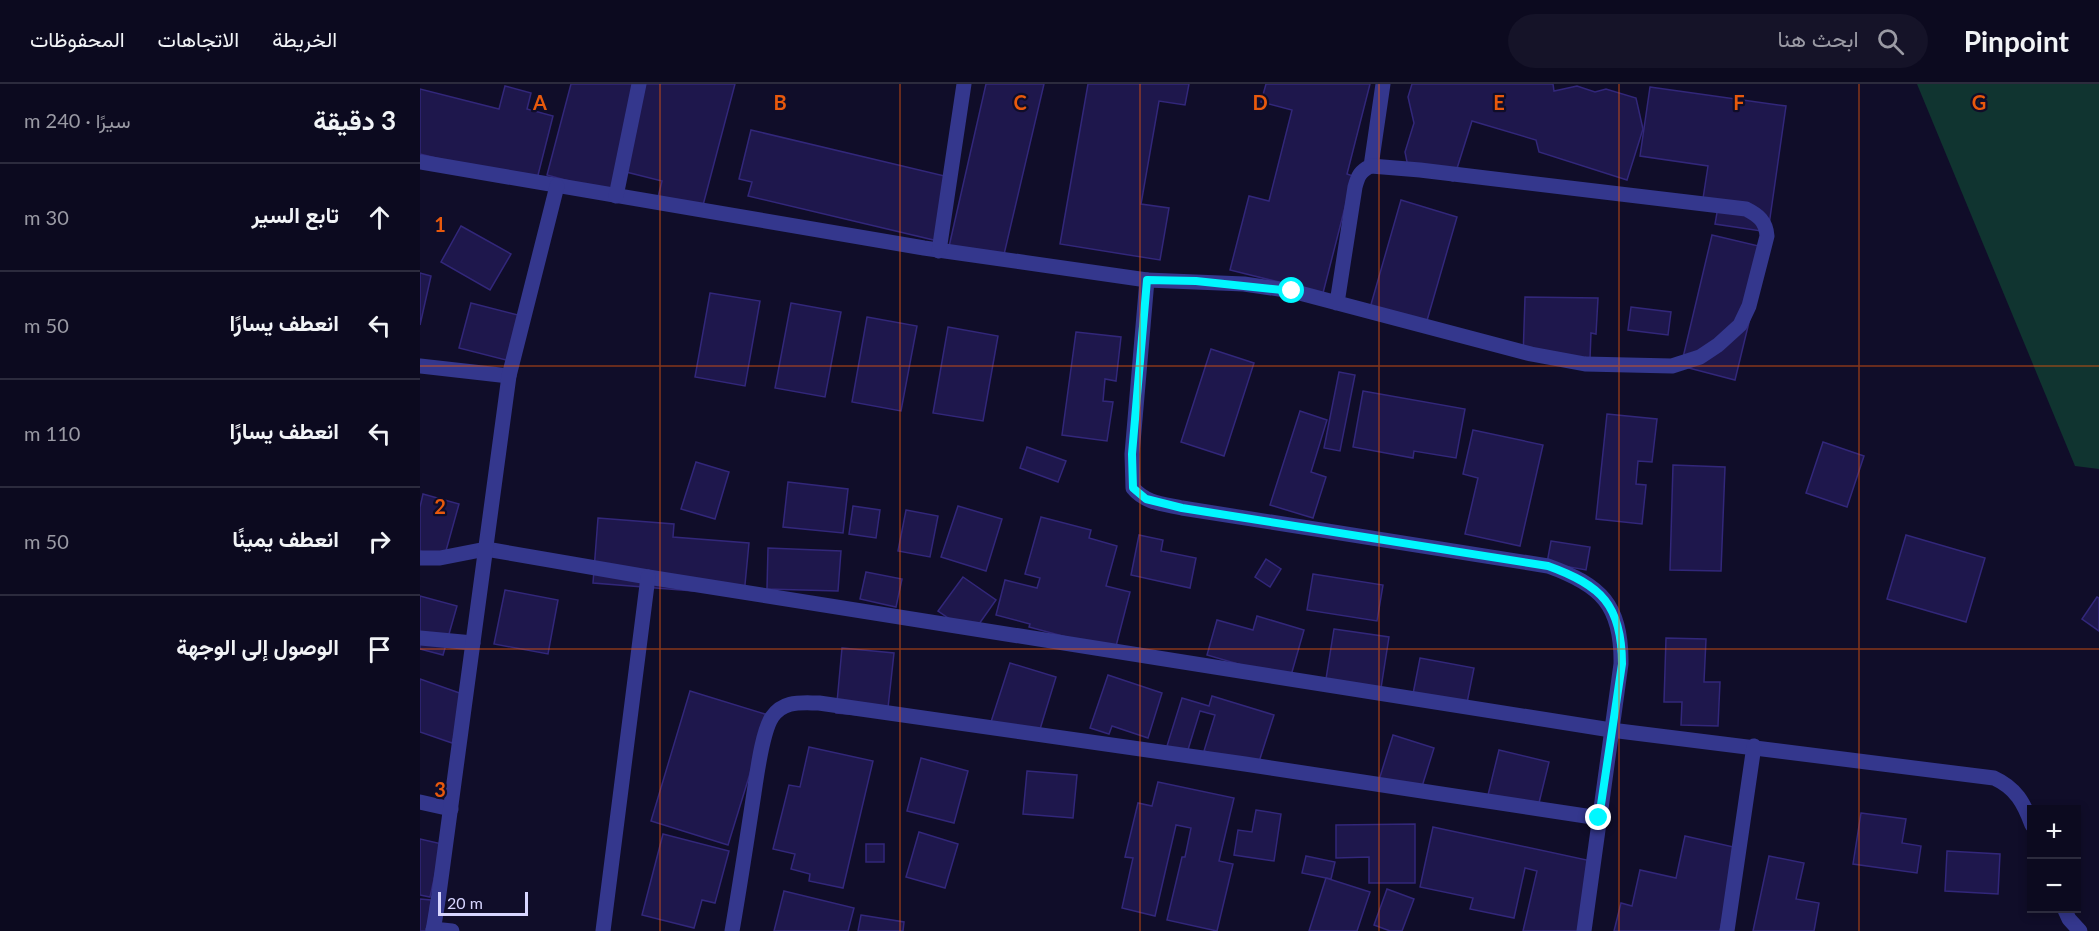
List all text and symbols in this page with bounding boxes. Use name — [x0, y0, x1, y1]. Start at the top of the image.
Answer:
search box — [1508, 14, 1928, 68]
text: Pinpoint — [1964, 24, 2069, 58]
text: ابحث هنا — [1778, 25, 1859, 52]
icon: search — [1874, 25, 1907, 58]
text: المحفوظات — [30, 26, 125, 51]
text: الاتجاهات — [158, 26, 239, 51]
text: الخريطة — [272, 26, 337, 51]
text: A — [532, 90, 547, 114]
text: B — [773, 90, 787, 114]
text: C — [1013, 90, 1027, 114]
text: D — [1252, 90, 1268, 114]
text: E — [1493, 90, 1505, 114]
text: F — [1733, 90, 1745, 114]
text: G — [1972, 90, 1986, 114]
text: 3 دقيقة — [313, 104, 396, 136]
text: سيرًا · 240 m — [24, 108, 131, 132]
text: تابع السير — [252, 201, 339, 228]
icon: ahead — [363, 201, 396, 234]
text: 30 m — [24, 205, 69, 229]
text: 1 — [434, 212, 446, 236]
route start — [1278, 277, 1304, 303]
text: انعطف يسارًا — [230, 309, 339, 336]
icon: left — [363, 309, 396, 342]
text: 50 m — [24, 313, 69, 337]
text: انعطف يسارًا — [230, 417, 339, 444]
icon: left — [363, 417, 396, 450]
text: 110 m — [24, 421, 80, 445]
text: 2 — [434, 494, 446, 518]
text: انعطف يمينًا — [232, 525, 339, 552]
icon: right — [363, 525, 396, 558]
text: 50 m — [24, 529, 69, 553]
text: الوصول إلى الوجهة — [176, 633, 339, 660]
icon: arrive — [363, 633, 396, 666]
text: 3 — [434, 777, 446, 801]
route end — [1585, 804, 1611, 830]
map controls — [2027, 805, 2081, 913]
button: + — [2027, 805, 2081, 859]
button: − — [2027, 859, 2081, 913]
scale bar — [438, 889, 528, 916]
text: 20 m — [447, 893, 483, 912]

